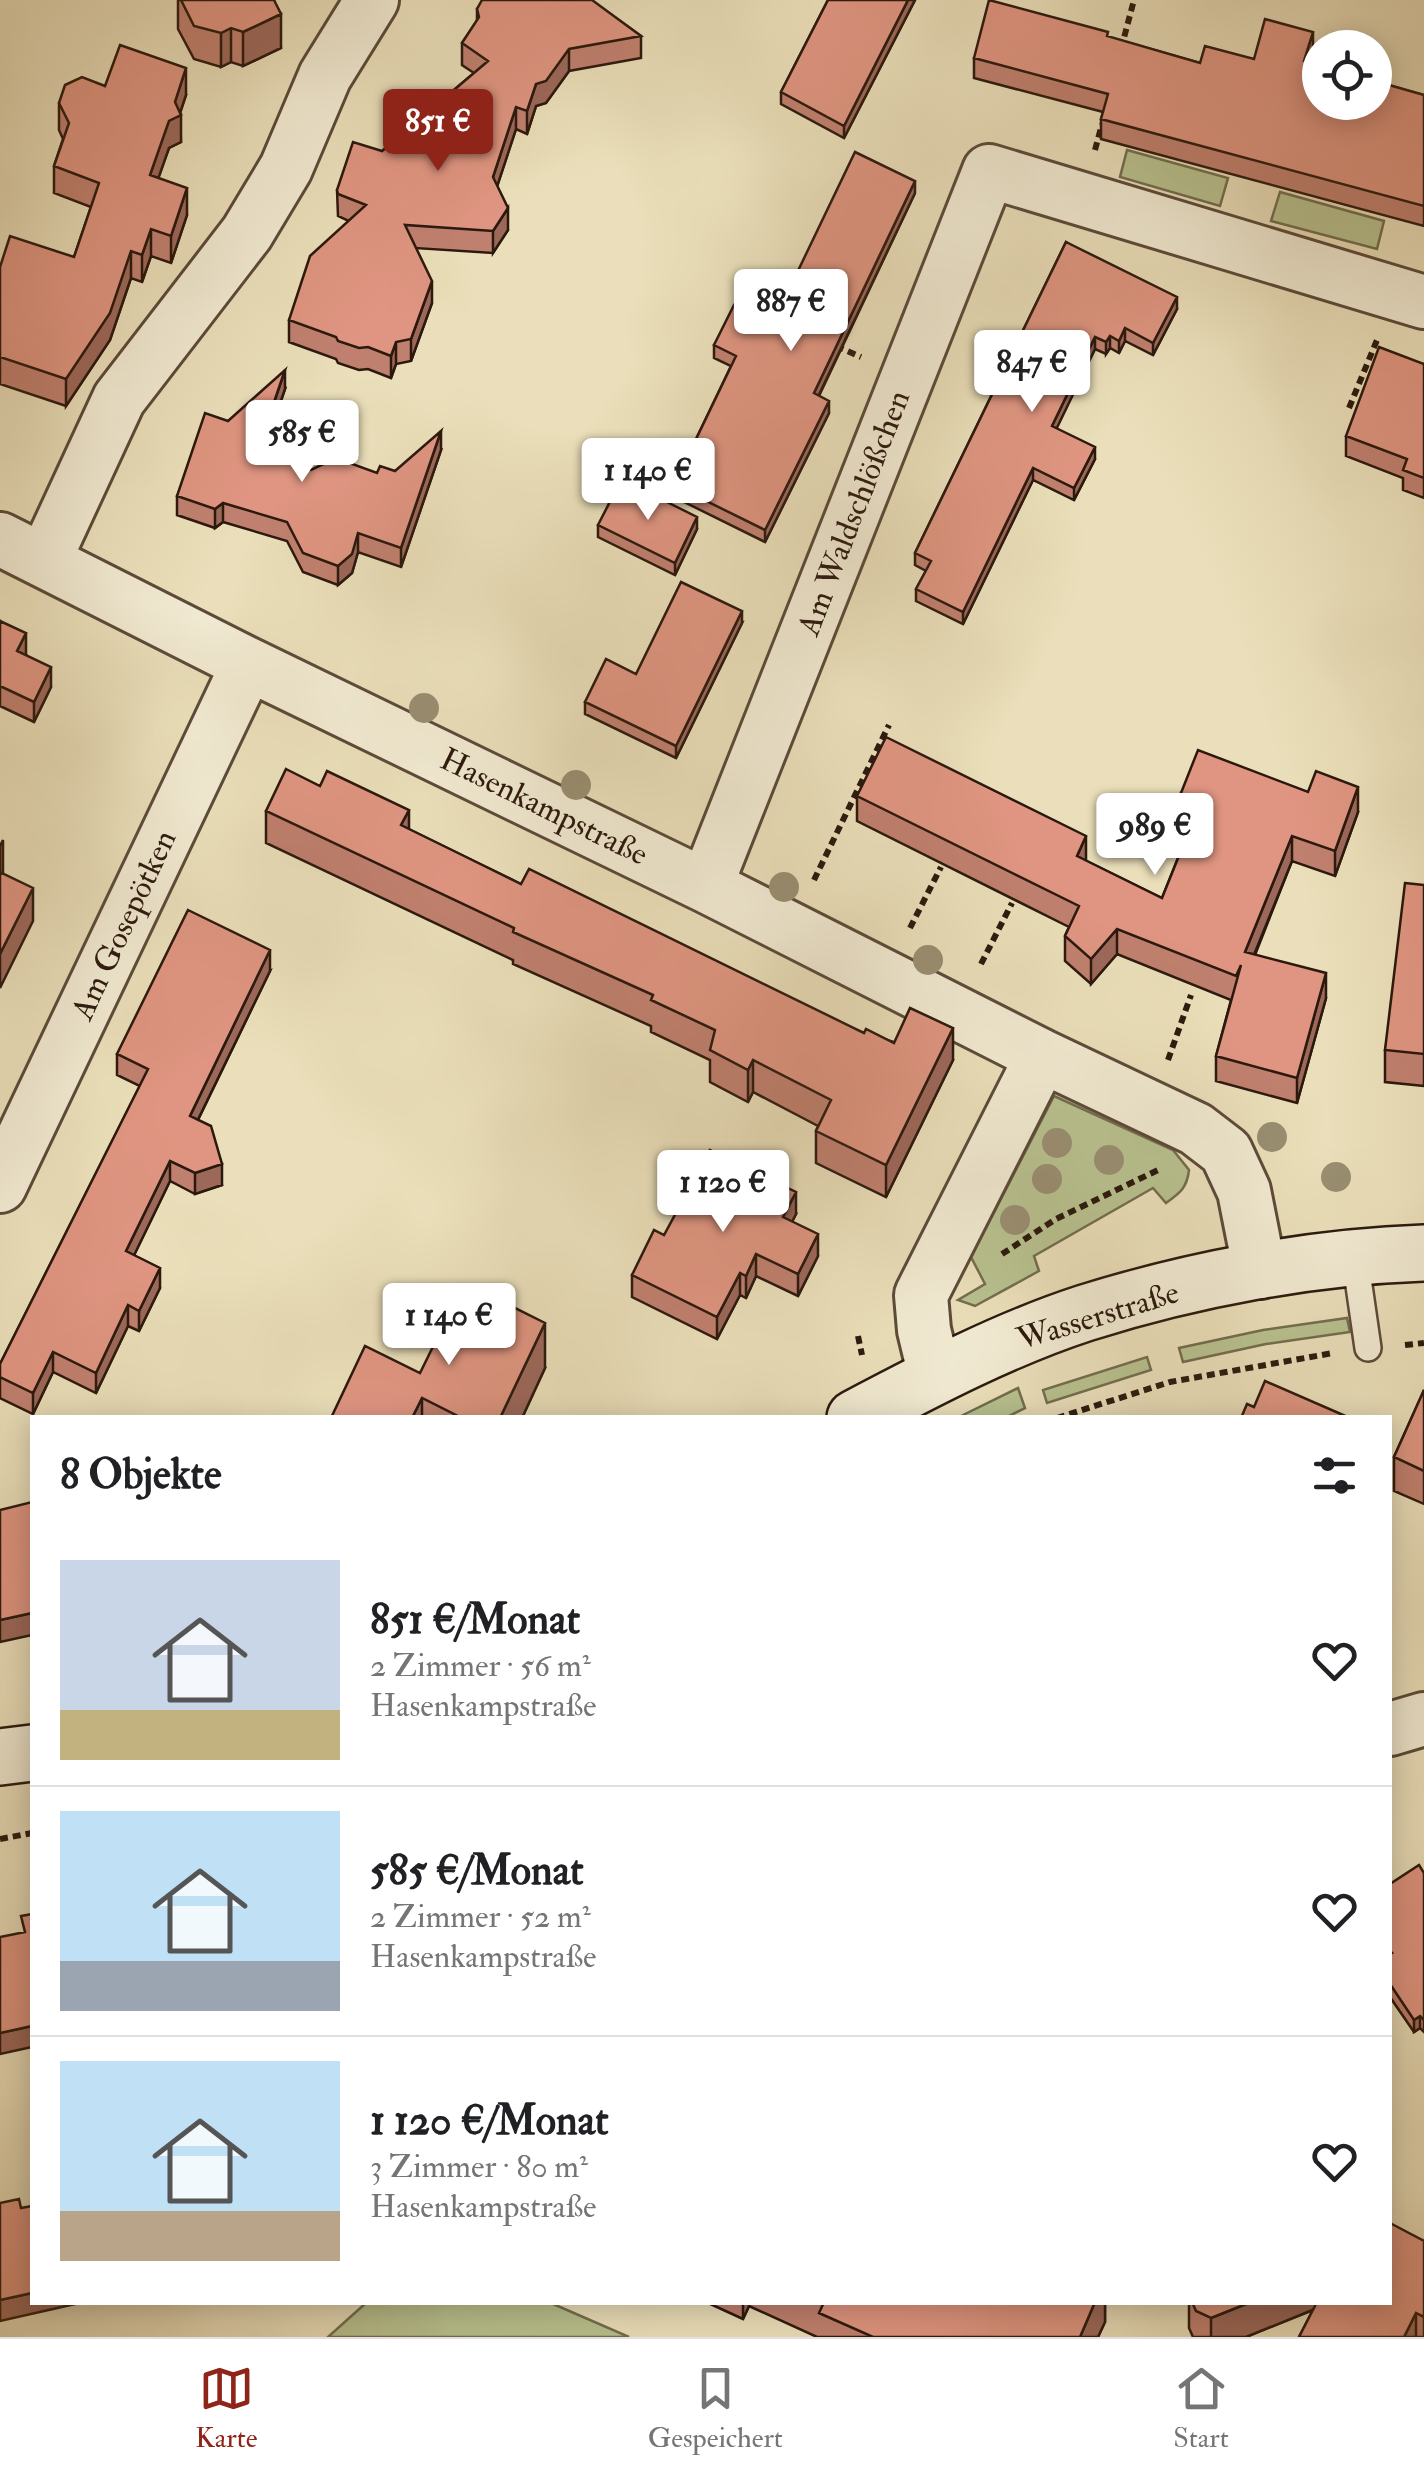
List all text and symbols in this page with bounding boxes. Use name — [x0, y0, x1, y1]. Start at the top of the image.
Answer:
map controls — [1302, 30, 1392, 120]
button: locate — [1302, 30, 1392, 120]
pin: 851 € — [368, 89, 508, 174]
text: 851 € — [405, 101, 471, 141]
pin: 887 € — [721, 269, 861, 354]
text: 887 € — [756, 281, 826, 321]
pin: 847 € — [962, 330, 1102, 415]
text: 847 € — [996, 342, 1068, 382]
street label: Am Waldschlößchen — [788, 385, 919, 642]
pin: 585 € — [232, 400, 372, 485]
text: 585 € — [268, 412, 336, 452]
pin: 1 140 € — [556, 438, 740, 523]
text: 1 140 € — [604, 450, 692, 490]
street label: Hasenkampstraße — [434, 739, 654, 875]
pin: 989 € — [1085, 793, 1225, 878]
text: 989 € — [1118, 805, 1192, 845]
street label: Am Gosepötken — [62, 824, 185, 1027]
pin: 1 120 € — [631, 1150, 815, 1235]
text: 1 120 € — [679, 1162, 767, 1202]
street label: Wasserstraße — [1011, 1272, 1184, 1360]
pin: 1 140 € — [357, 1283, 541, 1368]
text: 1 140 € — [405, 1295, 493, 1335]
icon: filters — [1307, 1448, 1362, 1503]
text: 8 Objekte — [60, 1449, 221, 1501]
text: 851 €/Monat — [370, 1594, 580, 1646]
icon: home — [140, 1600, 260, 1720]
icon: heart — [1307, 1633, 1362, 1688]
text: 2 Zimmer · 56 m² — [370, 1646, 591, 1686]
text: Hasenkampstraße — [370, 1686, 596, 1726]
text: 585 €/Monat — [370, 1845, 584, 1897]
icon: home — [140, 1851, 260, 1971]
icon: heart — [1307, 1884, 1362, 1939]
text: 2 Zimmer · 52 m² — [370, 1897, 591, 1937]
text: Hasenkampstraße — [370, 1937, 596, 1977]
text: 1 120 €/Monat — [370, 2095, 609, 2147]
icon: home — [140, 2101, 260, 2221]
icon: heart — [1307, 2134, 1362, 2189]
text: 3 Zimmer · 80 m² — [370, 2147, 588, 2187]
text: Hasenkampstraße — [370, 2187, 596, 2227]
tab: Karte — [195, 2361, 257, 2456]
tab: Gespeichert — [648, 2361, 783, 2456]
tab: Start — [1173, 2361, 1229, 2456]

